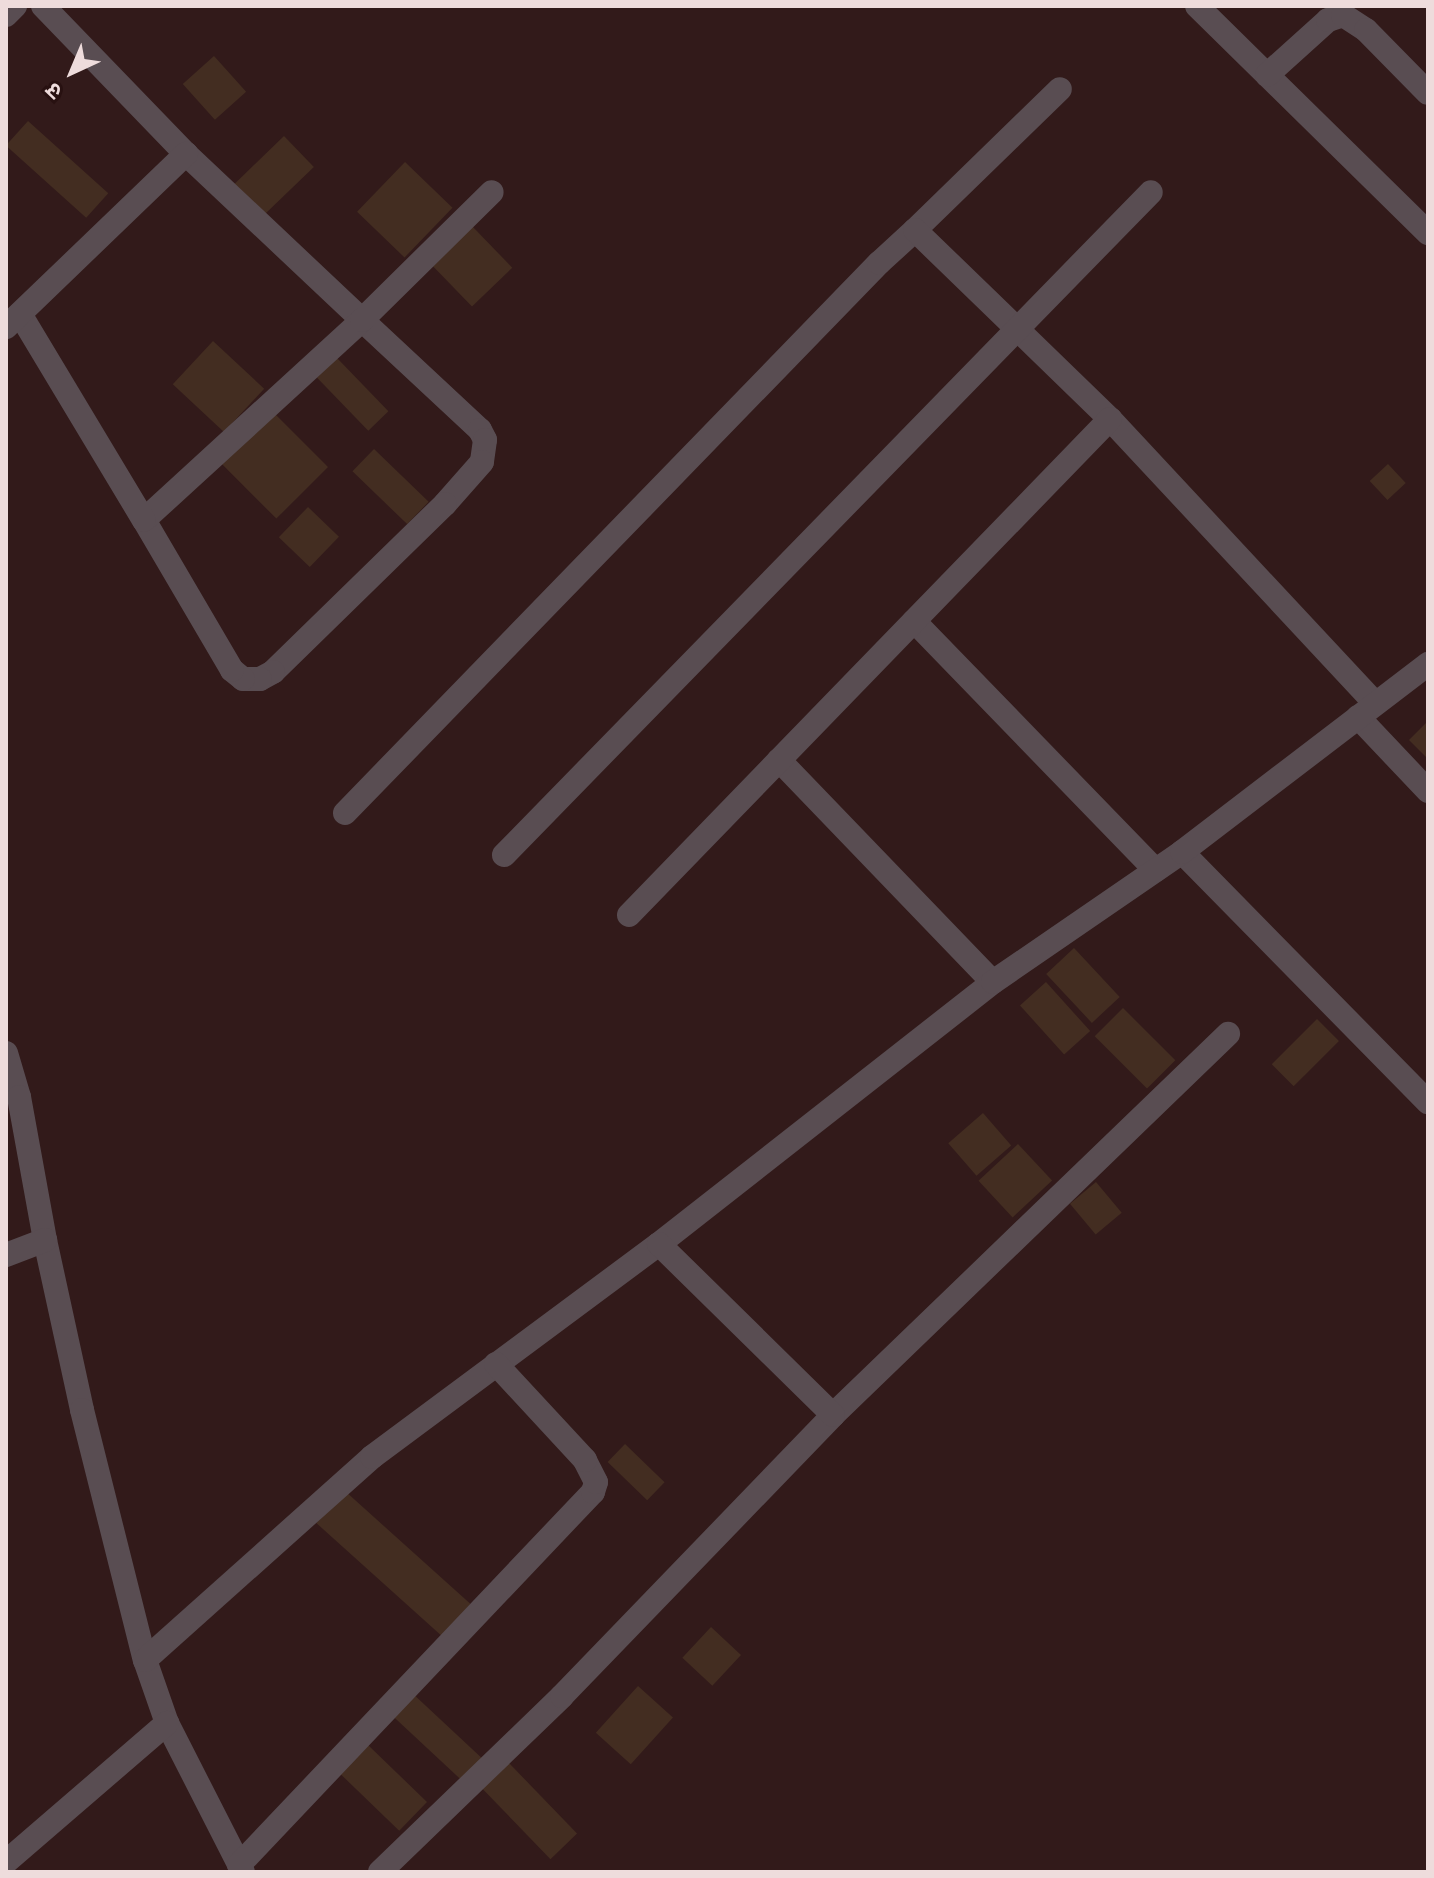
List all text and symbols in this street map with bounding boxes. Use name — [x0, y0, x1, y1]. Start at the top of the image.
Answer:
north arrow — [32, 32, 112, 112]
text: उ — [40, 75, 70, 105]

